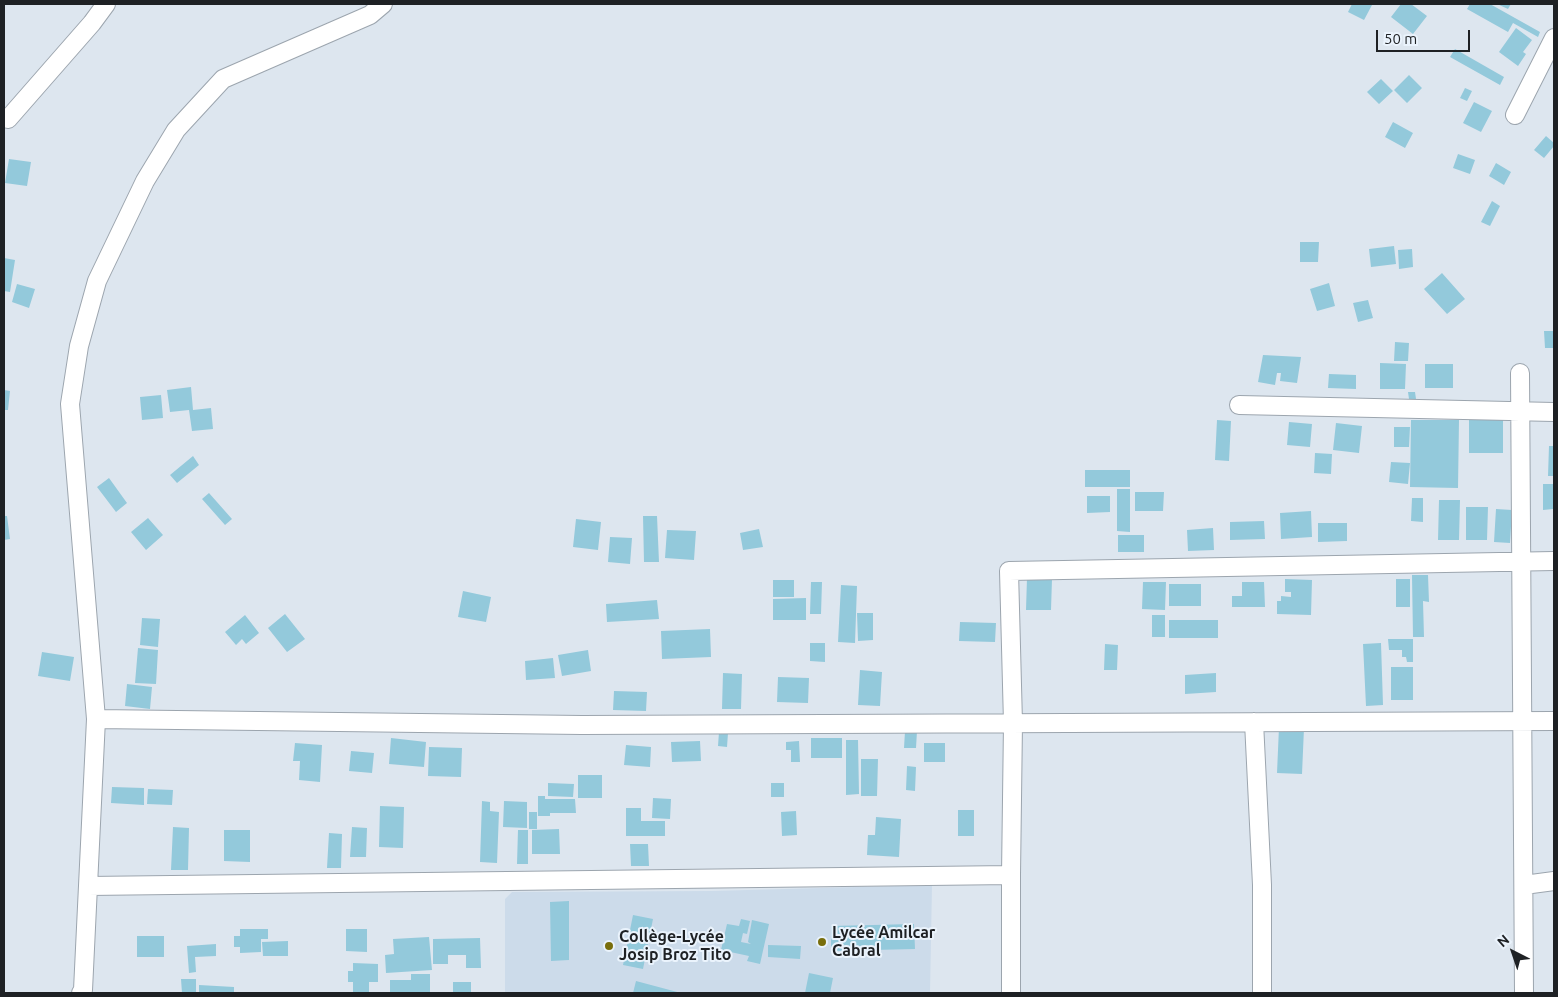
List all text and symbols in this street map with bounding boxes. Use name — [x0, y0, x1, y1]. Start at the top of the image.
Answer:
scale bar — [1378, 20, 1472, 52]
text: 50 m — [1384, 30, 1417, 47]
place label: Lycée Amilcar Cabral — [832, 923, 935, 961]
place label: Collège-Lycée Josip Broz Tito — [619, 927, 731, 965]
north arrow — [1488, 927, 1538, 977]
text: N — [1494, 931, 1512, 950]
marker: Lycée Amilcar Cabral — [816, 936, 828, 948]
marker: Collège-Lycée Josip Broz Tito — [603, 940, 615, 952]

